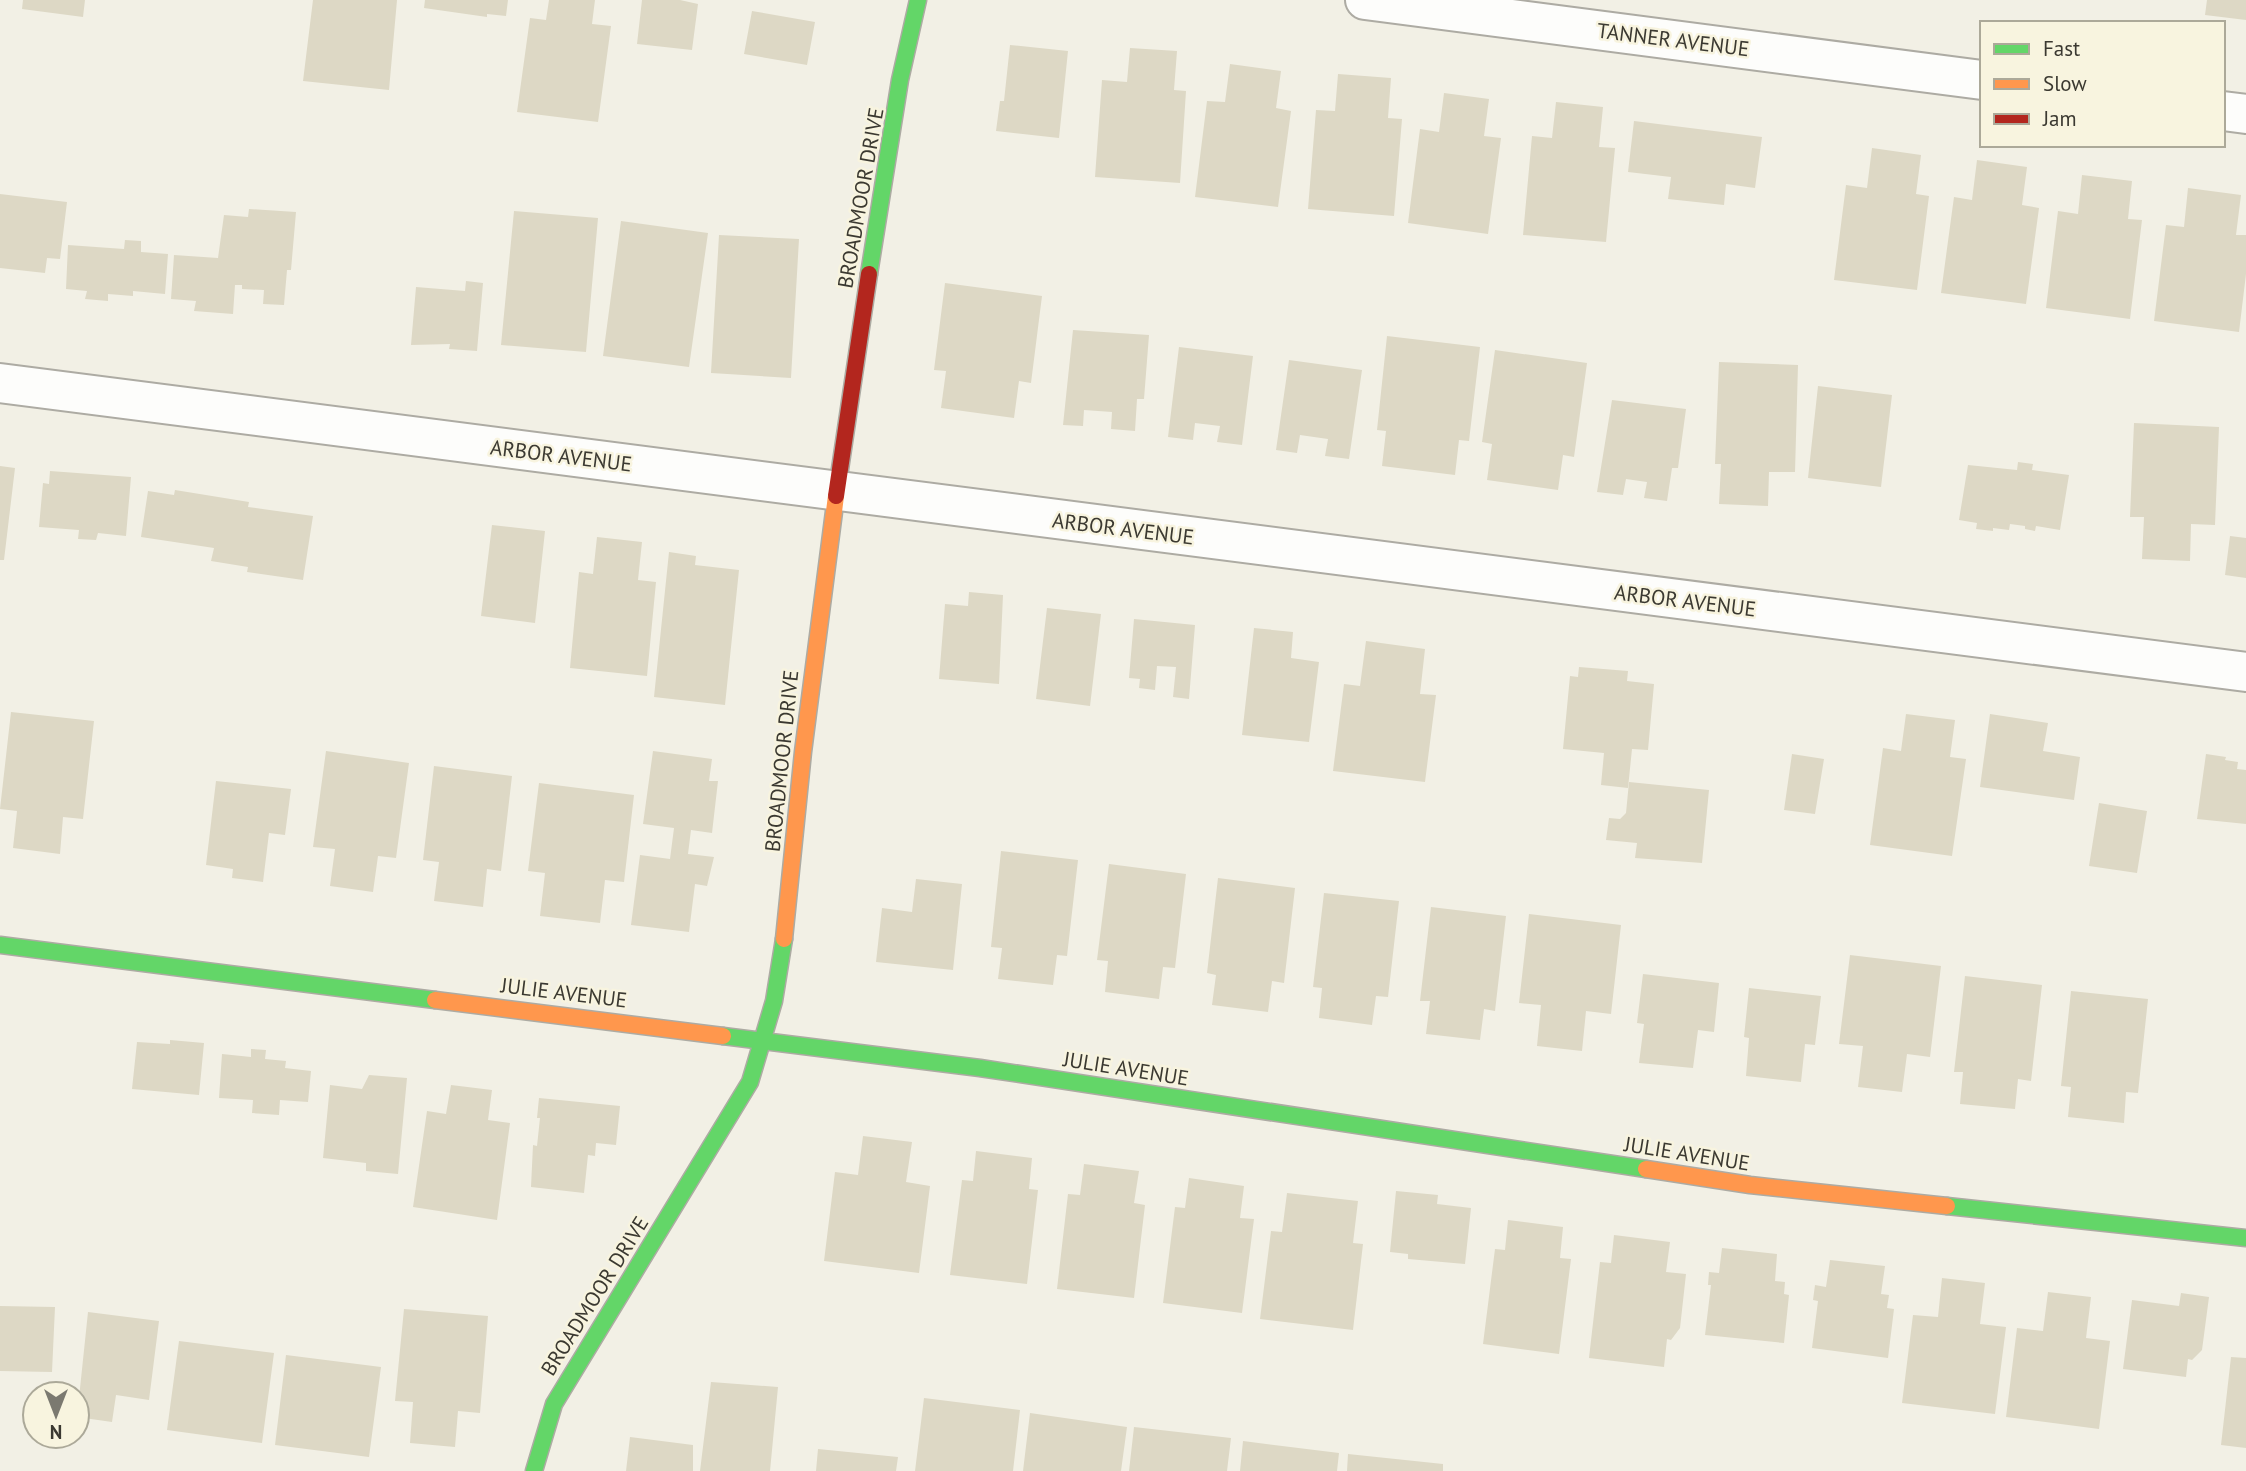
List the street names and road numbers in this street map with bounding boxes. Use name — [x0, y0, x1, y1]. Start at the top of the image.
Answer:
street label: TANNER AVENUE — [1595, 17, 1751, 62]
street label: BROADMOOR DRIVE — [831, 106, 890, 290]
street label: ARBOR AVENUE — [489, 433, 633, 478]
street label: ARBOR AVENUE — [1051, 506, 1195, 551]
street label: ARBOR AVENUE — [1613, 578, 1757, 623]
street label: BROADMOOR DRIVE — [759, 669, 804, 853]
street label: JULIE AVENUE — [499, 971, 629, 1014]
street label: JULIE AVENUE — [1060, 1045, 1191, 1092]
street label: JULIE AVENUE — [1621, 1130, 1752, 1177]
street label: BROADMOOR DRIVE — [535, 1211, 654, 1380]

